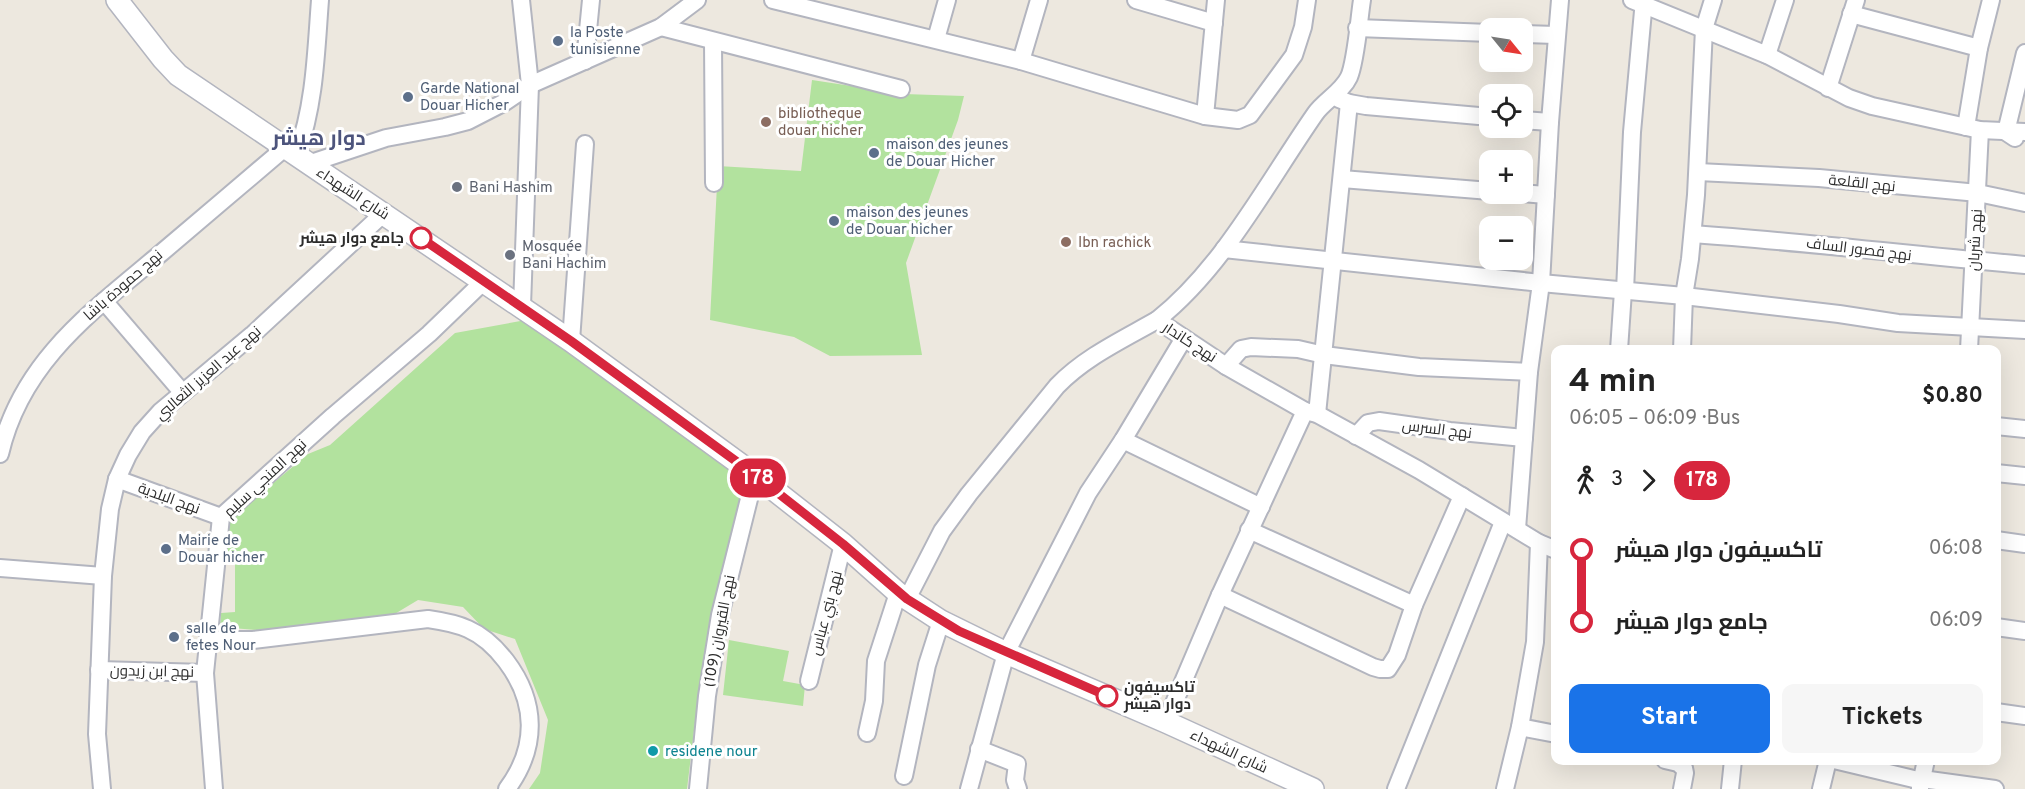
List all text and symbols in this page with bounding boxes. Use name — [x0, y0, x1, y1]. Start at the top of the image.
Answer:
north arrow — [1479, 18, 1533, 72]
map controls — [1479, 18, 1533, 270]
place label: la Poste tunisienne — [570, 24, 641, 60]
marker: la Poste tunisienne — [551, 34, 565, 48]
place label: Garde National Douar Hicher — [420, 80, 520, 116]
button: locate — [1479, 84, 1533, 138]
marker: Garde National Douar Hicher — [401, 90, 415, 104]
place label: bibliotheque douar hicher — [778, 105, 863, 141]
marker: bibliotheque douar hicher — [759, 115, 773, 129]
district label: دوار هيشر — [271, 126, 366, 153]
place label: maison des jeunes de Douar Hicher — [886, 136, 1009, 172]
marker: maison des jeunes de Douar Hicher — [867, 146, 881, 160]
button: + — [1479, 150, 1533, 204]
street label: شارع الشهداء — [312, 163, 392, 225]
street label: نهج القلعة — [1827, 172, 1896, 197]
place label: Bani Hashim — [469, 179, 553, 198]
marker: Bani Hashim — [450, 180, 464, 194]
place label: maison des jeunes de Douar hicher — [846, 204, 969, 240]
street label: نهج شربان — [1965, 209, 1988, 271]
marker: maison des jeunes de Douar hicher — [827, 214, 841, 228]
button: − — [1479, 216, 1533, 270]
marker: جامع دوار هيشر — [410, 227, 432, 249]
place label: جامع دوار هيشر — [299, 230, 404, 249]
place label: Ibn rachick — [1078, 234, 1151, 253]
marker: Ibn rachick — [1059, 235, 1073, 249]
street label: نهج قصور الساف — [1805, 235, 1913, 266]
place label: Mosquée Bani Hachim — [522, 238, 606, 274]
street label: نهج حمودة باشا — [80, 247, 167, 326]
marker: Mosquée Bani Hachim — [503, 248, 517, 262]
street label: نهج كاندار — [1158, 318, 1220, 368]
street label: نهج عبد العزيز الثعالبي — [152, 323, 267, 426]
text: 4 min — [1569, 362, 1656, 404]
text: $0.80 — [1922, 383, 1983, 410]
text: 06:05 – 06:09 · Bus — [1569, 406, 1740, 432]
street label: نهج السرس — [1401, 417, 1473, 444]
street label: نهج المنجي سليم — [221, 436, 312, 523]
line badge: 178 — [724, 458, 792, 498]
icon: walk — [1569, 464, 1602, 497]
icon: forward — [1632, 464, 1665, 497]
text: 178 — [742, 465, 774, 492]
text: 3 — [1611, 467, 1623, 493]
text: 178 — [1686, 467, 1718, 494]
street label: نهج البلدية — [135, 479, 202, 519]
place label: Mairie de Douar hicher — [178, 532, 265, 568]
text: 06:08 — [1929, 536, 1983, 562]
text: تاكسيفون دوار هيشر — [1615, 538, 1822, 565]
marker: Mairie de Douar hicher — [159, 542, 173, 556]
street label: نهج بني عباس — [807, 569, 849, 658]
street label: نهج القيروان (109) — [700, 574, 741, 689]
text: 06:09 — [1929, 608, 1983, 634]
text: جامع دوار هيشر — [1615, 610, 1768, 637]
place label: salle de fetes Nour — [186, 620, 256, 656]
marker: salle de fetes Nour — [167, 630, 181, 644]
street label: نهج ابن زيدون — [110, 662, 194, 683]
place label: تاكسيفون دوار هيشر — [1123, 679, 1195, 715]
button: Start — [1569, 684, 1770, 753]
button: Tickets — [1782, 684, 1983, 753]
marker: تاكسيفون دوار هيشر — [1096, 685, 1118, 707]
street label: شارع الشهداء — [1186, 726, 1270, 779]
place label: residene nour — [665, 743, 758, 762]
marker: residene nour — [646, 744, 660, 758]

